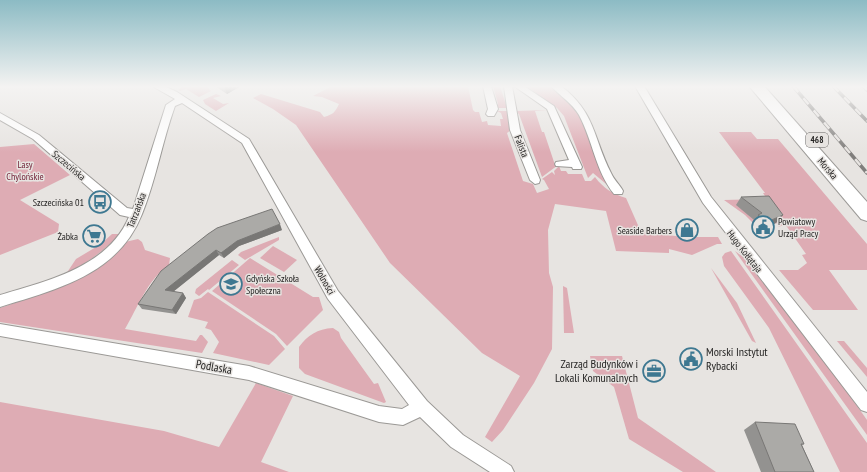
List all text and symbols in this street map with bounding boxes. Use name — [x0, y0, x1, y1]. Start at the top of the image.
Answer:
street label: Falista — [511, 133, 532, 159]
road number: 468 — [806, 133, 828, 147]
street label: Szczecińska — [49, 148, 88, 183]
street label: Morska — [815, 155, 841, 182]
park label: Lasy Chylońskie — [6, 158, 44, 183]
bus stop icon: Szczecińska 01 — [87, 189, 113, 215]
street label: Tatrzańska — [124, 191, 149, 229]
place label: Szczecińska 01 — [33, 196, 84, 209]
public building icon: Powiatowy Urząd Pracy — [750, 214, 776, 240]
place label: Powiatowy Urząd Pracy — [778, 215, 818, 240]
shop icon: Seaside Barbers — [674, 217, 700, 243]
supermarket icon: Żabka — [81, 223, 107, 249]
place label: Seaside Barbers — [617, 224, 673, 237]
street label: Hugo Kołłątaja — [724, 227, 765, 275]
place label: Żabka — [58, 230, 78, 243]
street label: Wolności — [311, 264, 338, 297]
school or university icon: Gdyńska Szkoła Społeczna — [218, 271, 244, 297]
place label: Gdyńska Szkoła Społeczna — [246, 272, 299, 297]
place label: Morski Instytut Rybacki — [706, 344, 768, 373]
public building icon: Morski Instytut Rybacki — [678, 346, 704, 372]
street label: Podlaska — [195, 356, 234, 377]
place label: Zarząd Budynków i Lokali Komunalnych — [555, 356, 638, 385]
office icon: Zarząd Budynków i Lokali Komunalnych — [641, 358, 667, 384]

